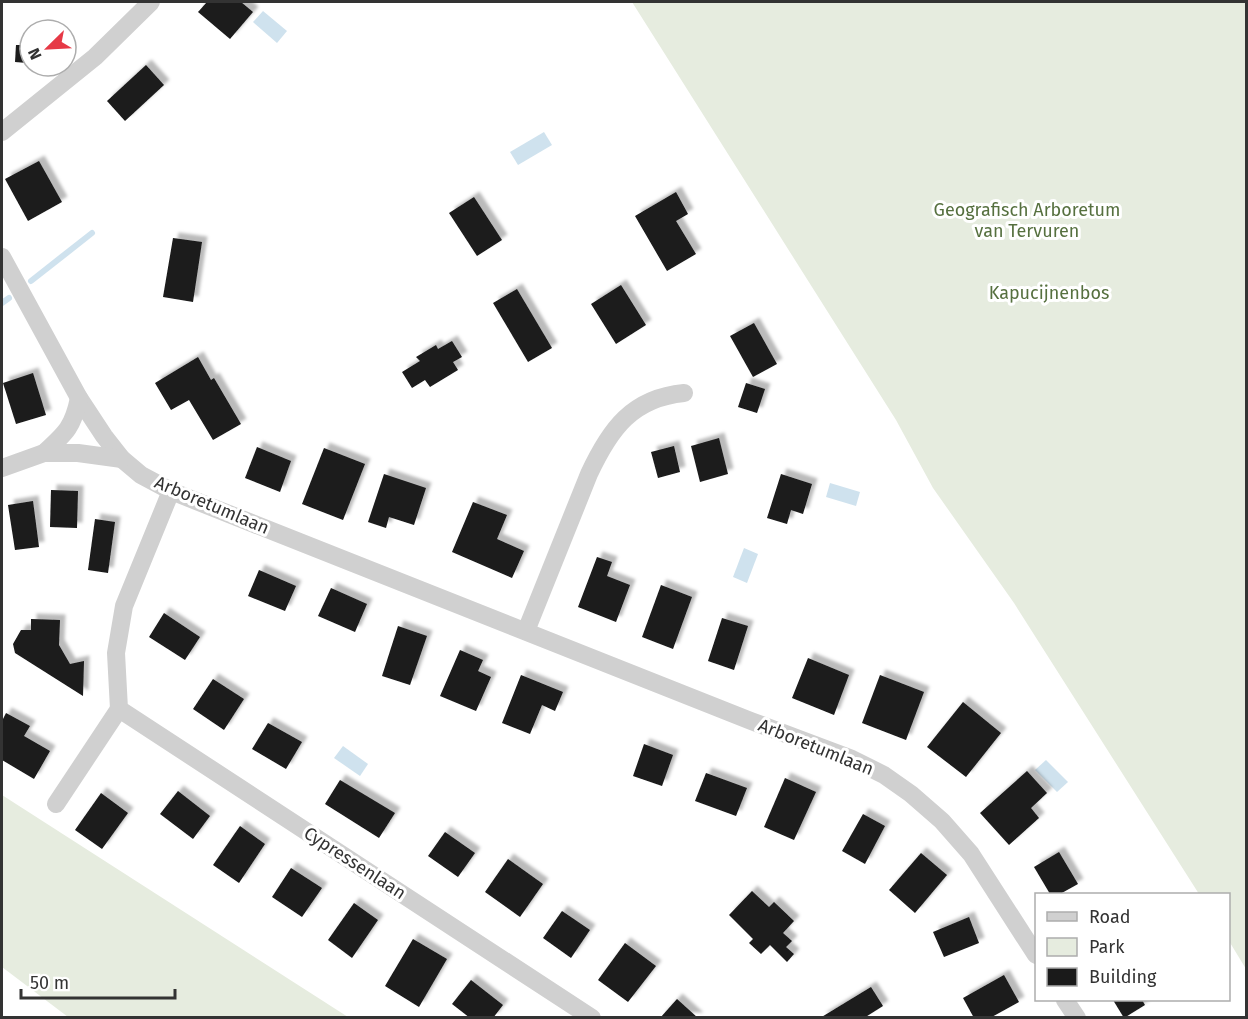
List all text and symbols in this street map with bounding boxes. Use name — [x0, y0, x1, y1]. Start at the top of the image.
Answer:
north arrow — [18, 18, 78, 78]
text: N — [24, 45, 46, 63]
park label: Geografisch Arboretum van Tervuren — [934, 199, 1120, 242]
park label: Kapucijnenbos — [989, 282, 1109, 304]
street label: Arboretumlaan — [151, 471, 273, 539]
street label: Arboretumlaan — [755, 714, 877, 780]
street label: Cypressenlaan — [300, 822, 410, 904]
legend — [1035, 893, 1230, 1001]
text: Road — [1089, 906, 1131, 928]
text: Park — [1089, 936, 1125, 958]
scale bar — [21, 962, 176, 1000]
text: Building — [1089, 966, 1157, 988]
text: 50 m — [30, 972, 69, 994]

